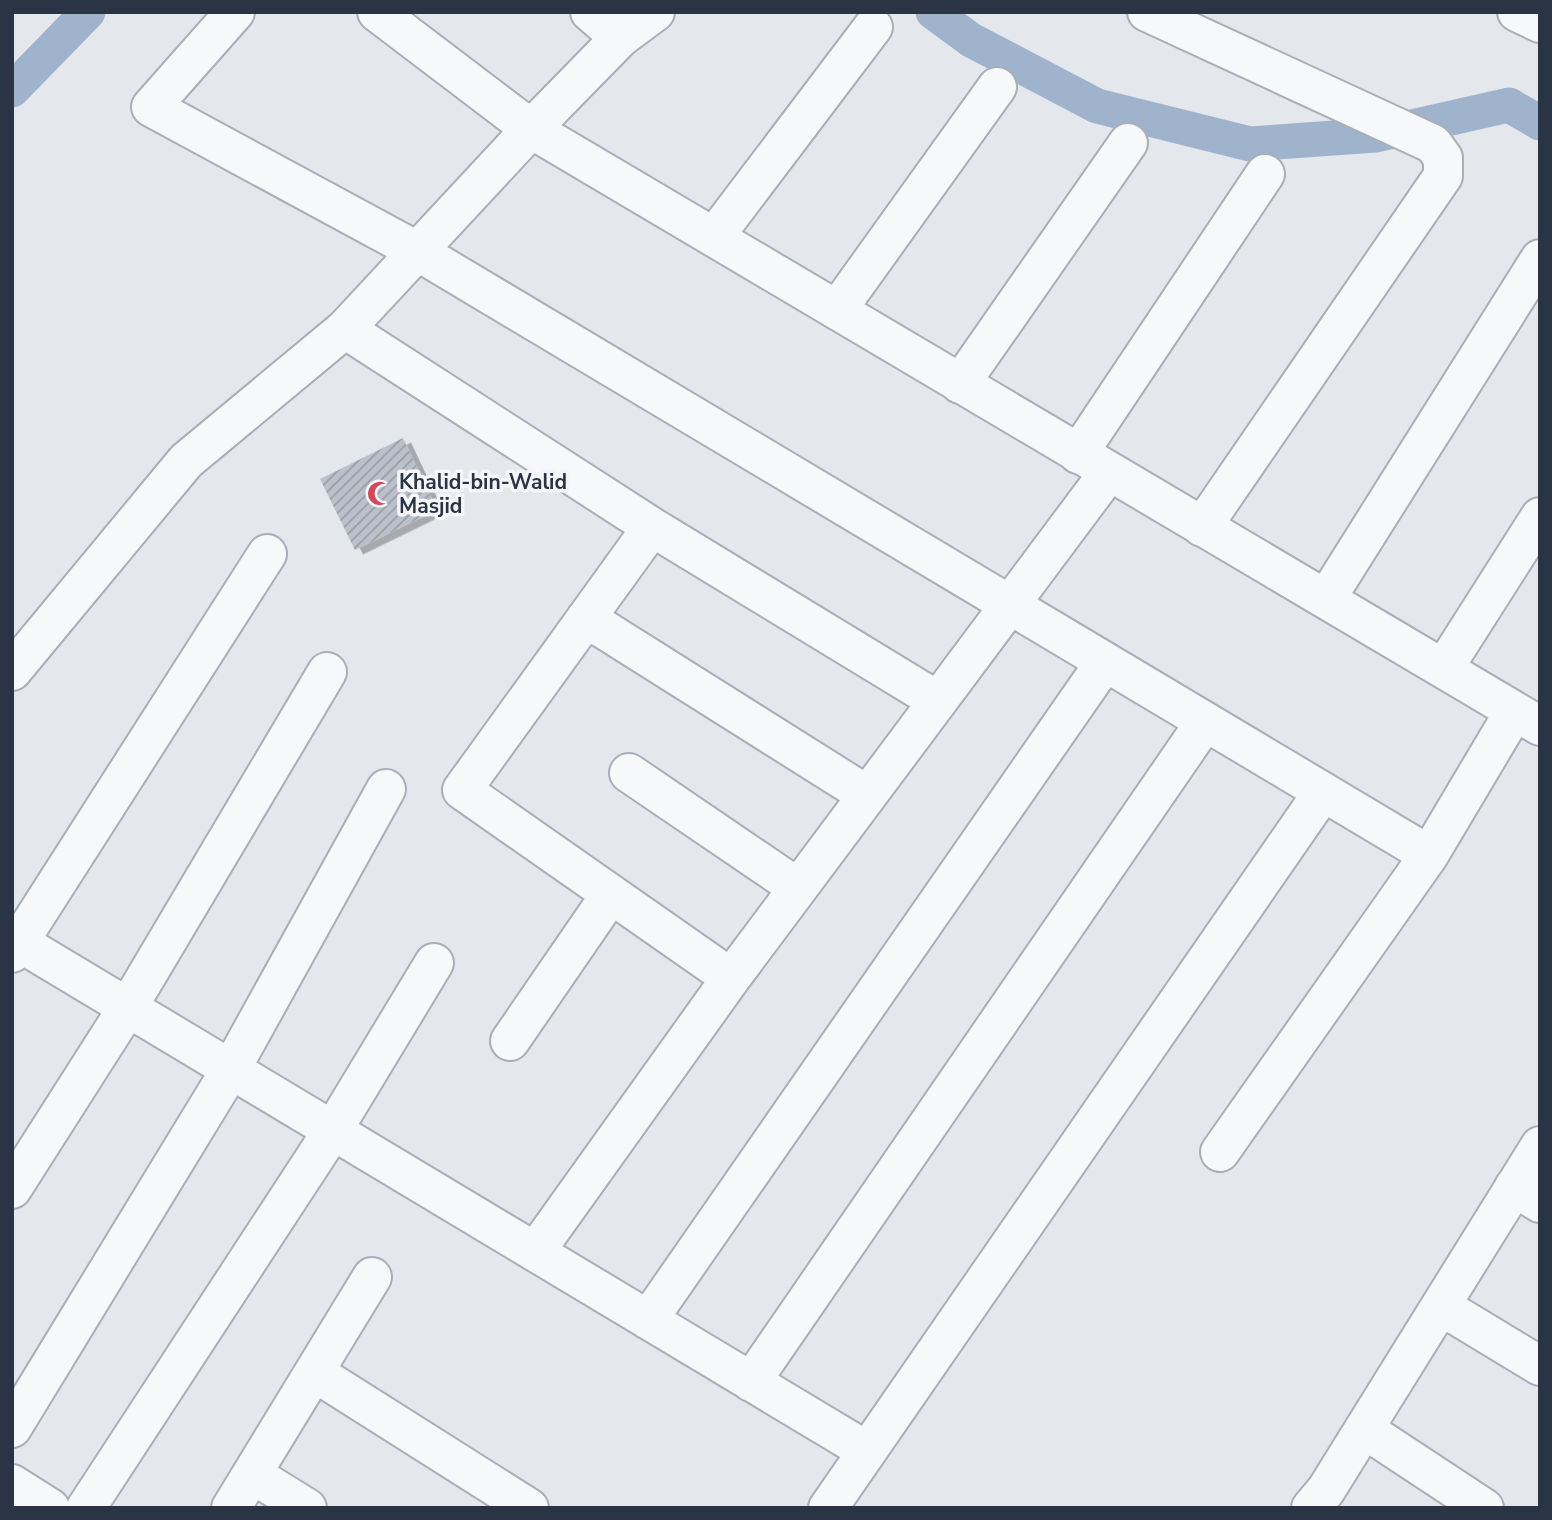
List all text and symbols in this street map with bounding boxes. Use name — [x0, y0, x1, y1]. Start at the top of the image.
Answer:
place label: Khalid-bin-Walid Masjid — [399, 468, 567, 520]
mosque icon: Khalid-bin-Walid Masjid — [365, 480, 393, 508]

